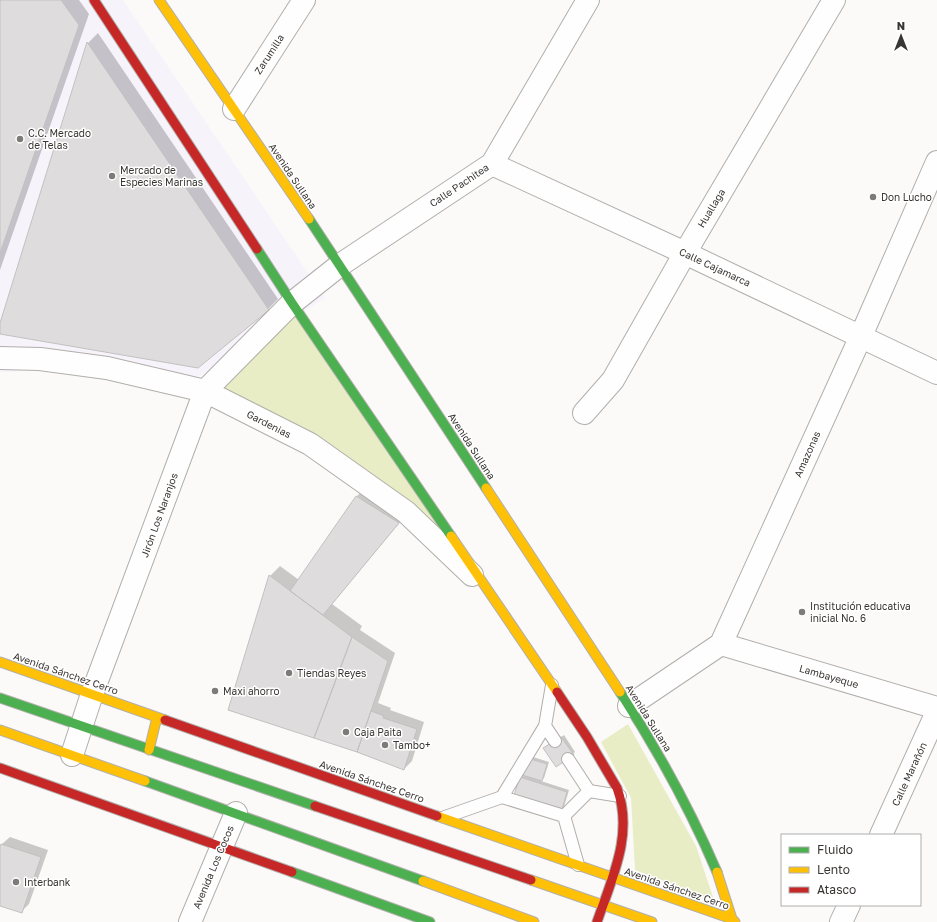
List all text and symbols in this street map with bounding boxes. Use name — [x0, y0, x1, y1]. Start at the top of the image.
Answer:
north arrow — [881, 16, 921, 56]
text: N — [897, 19, 905, 32]
street label: Zarumilla — [252, 32, 286, 76]
place label: C.C. Mercado de Telas — [28, 127, 91, 151]
marker: C.C. Mercado de Telas — [15, 134, 25, 144]
street label: Avenida Sullana — [267, 141, 319, 211]
street label: Calle Pachitea — [427, 161, 491, 209]
place label: Mercado de Especies Marinas — [120, 164, 203, 188]
marker: Mercado de Especies Marinas — [107, 171, 117, 181]
street label: Huallaga — [695, 186, 727, 230]
place label: Don Lucho — [881, 191, 932, 203]
marker: Don Lucho — [868, 192, 878, 202]
street label: Calle Cajamarca — [677, 245, 753, 289]
street label: Gardenias — [245, 408, 293, 440]
street label: Avenida Sullana — [446, 411, 498, 481]
street label: Amazonas — [791, 429, 823, 479]
street label: Jirón Los Naranjos — [138, 471, 180, 559]
place label: Institución educativa inicial No. 6 — [810, 600, 911, 624]
marker: Institución educativa inicial No. 6 — [797, 607, 807, 617]
street label: Avenida Sánchez Cerro — [12, 649, 120, 697]
street label: Lambayeque — [798, 662, 860, 690]
place label: Tiendas Reyes — [297, 667, 366, 679]
marker: Tiendas Reyes — [284, 668, 294, 678]
street label: Avenida Sullana — [624, 682, 674, 754]
place label: Maxi ahorro — [223, 685, 279, 697]
marker: Maxi ahorro — [210, 686, 220, 696]
place label: Caja Paita — [354, 726, 402, 738]
marker: Caja Paita — [341, 727, 351, 737]
place label: Tambo+ — [393, 739, 430, 751]
marker: Tambo+ — [380, 740, 390, 750]
street label: Calle Marañón — [889, 740, 929, 808]
street label: Avenida Sánchez Cerro — [318, 757, 426, 805]
street label: Avenida Los Cocos — [190, 824, 236, 910]
legend — [781, 834, 921, 906]
text: Fluido — [817, 842, 853, 857]
text: Lento — [817, 862, 850, 877]
street label: Avenida Sánchez Cerro — [623, 864, 731, 912]
place label: Interbank — [24, 876, 71, 888]
marker: Interbank — [11, 877, 21, 887]
text: Atasco — [817, 882, 856, 897]

